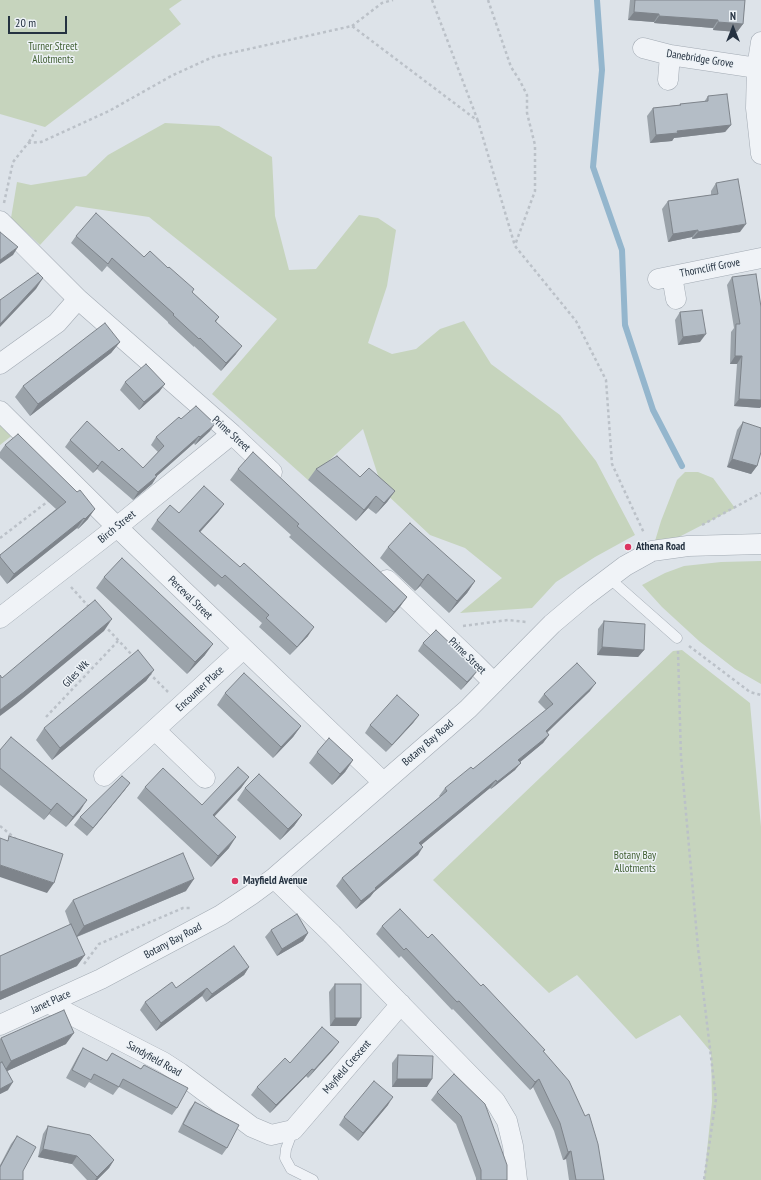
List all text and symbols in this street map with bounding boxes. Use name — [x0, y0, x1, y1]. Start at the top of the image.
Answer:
scale bar — [10, 8, 69, 34]
north arrow — [713, 8, 753, 48]
text: N — [730, 9, 736, 23]
text: 20 m — [15, 15, 36, 30]
park label: Turner Street Allotments — [28, 40, 78, 66]
street label: Danebridge Grove — [665, 47, 735, 71]
street label: Thorncliff Grove — [679, 256, 741, 280]
street label: Prime Street — [209, 413, 253, 455]
street label: Birch Street — [96, 508, 138, 546]
place label: Athena Road — [636, 540, 685, 554]
marker: Athena Road — [623, 542, 633, 552]
street label: Perceval Street — [165, 574, 215, 622]
street label: Prime Street — [446, 635, 488, 677]
street label: Giles Wk — [60, 658, 92, 690]
street label: Encounter Place — [173, 663, 227, 715]
street label: Botany Bay Road — [400, 717, 456, 769]
park label: Botany Bay Allotments — [614, 849, 656, 875]
place label: Mayfield Avenue — [243, 874, 307, 888]
marker: Mayfield Avenue — [230, 876, 240, 886]
street label: Botany Bay Road — [142, 920, 204, 962]
street label: Janet Place — [29, 987, 73, 1017]
street label: Mayfield Crescent — [320, 1037, 374, 1097]
street label: Sandyfield Road — [124, 1039, 184, 1079]

